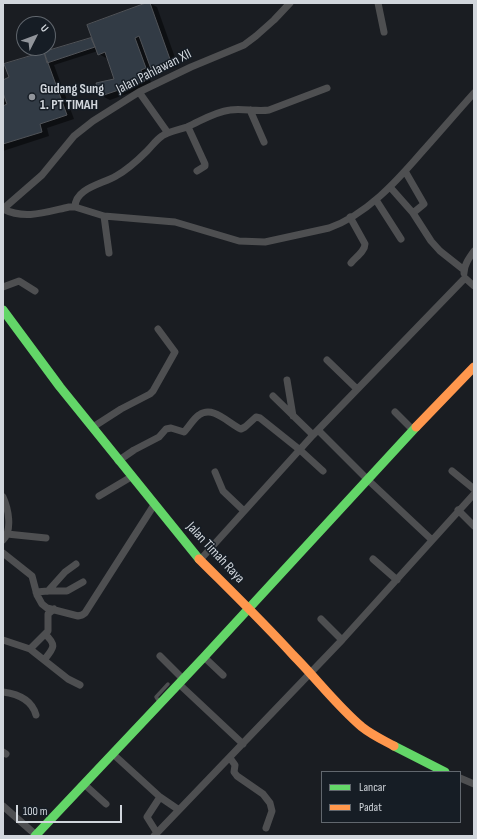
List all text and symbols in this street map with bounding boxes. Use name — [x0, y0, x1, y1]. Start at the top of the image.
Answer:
north arrow — [16, 16, 56, 56]
text: U — [38, 22, 51, 35]
street label: Jalan Pahlawan XII — [114, 46, 194, 98]
place label: Gudang Sung 1. PT TIMAH — [40, 81, 104, 114]
marker: Gudang Sung 1. PT TIMAH — [27, 92, 37, 102]
street label: Jalan Timah Raya — [182, 519, 248, 587]
legend — [321, 771, 461, 823]
text: Lancar — [359, 780, 386, 795]
scale bar — [18, 797, 124, 823]
text: Padat — [359, 800, 382, 815]
text: 100 m — [23, 804, 48, 819]

